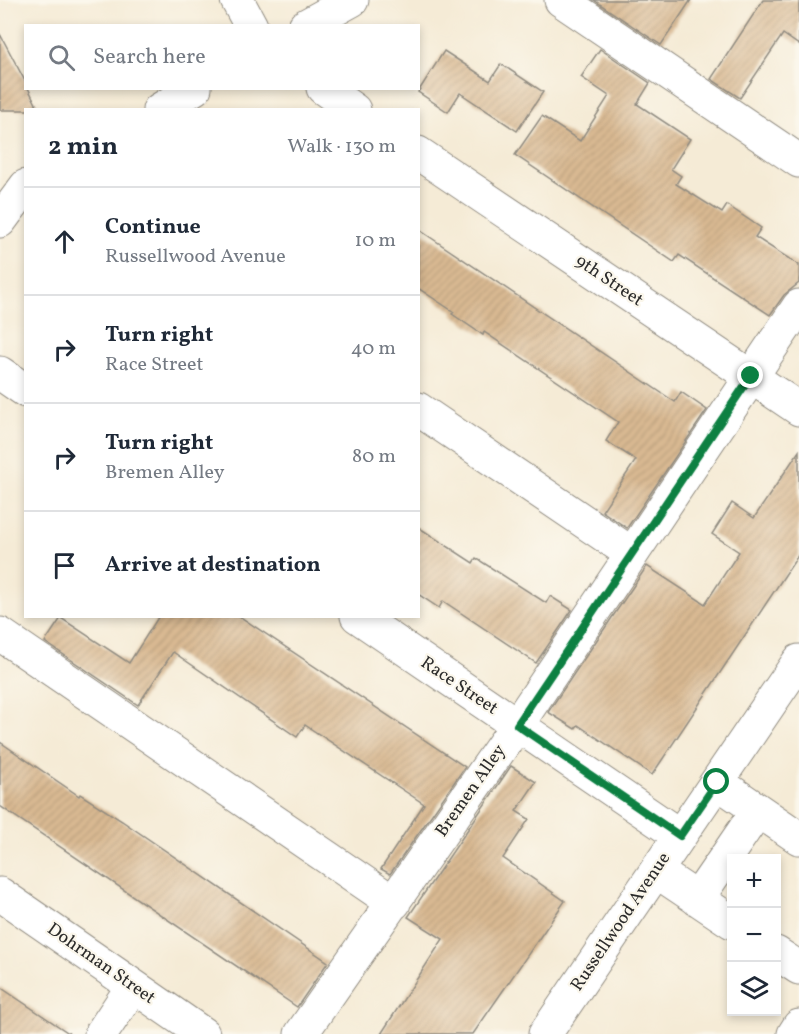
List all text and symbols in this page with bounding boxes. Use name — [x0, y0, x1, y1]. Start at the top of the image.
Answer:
search box — [24, 24, 420, 90]
icon: search — [45, 41, 78, 74]
text: Search here — [93, 42, 206, 73]
text: 2 min — [48, 129, 118, 165]
text: Walk · 130 m — [287, 133, 396, 161]
text: Continue — [105, 212, 201, 243]
icon: ahead — [48, 225, 81, 258]
text: 10 m — [355, 227, 396, 255]
text: Russellwood Avenue — [105, 243, 286, 271]
street label: 9th Street — [570, 249, 648, 313]
text: Turn right — [105, 320, 213, 351]
icon: right — [48, 333, 81, 366]
text: 40 m — [351, 335, 396, 363]
text: Race Street — [105, 351, 203, 379]
route end — [737, 362, 763, 388]
text: Turn right — [105, 428, 213, 459]
icon: right — [48, 441, 81, 474]
text: 80 m — [352, 443, 396, 471]
text: Bremen Alley — [105, 459, 225, 487]
icon: arrive — [48, 549, 81, 582]
text: Arrive at destination — [105, 550, 321, 581]
street label: Race Street — [415, 651, 503, 721]
street label: Bremen Alley — [430, 740, 512, 842]
route start — [703, 768, 729, 794]
street label: Russellwood Avenue — [565, 848, 677, 996]
map controls — [727, 854, 781, 1016]
button: + — [727, 854, 781, 908]
button: − — [727, 908, 781, 962]
street label: Dohrman Street — [42, 917, 160, 1011]
button: layers — [727, 962, 781, 1016]

